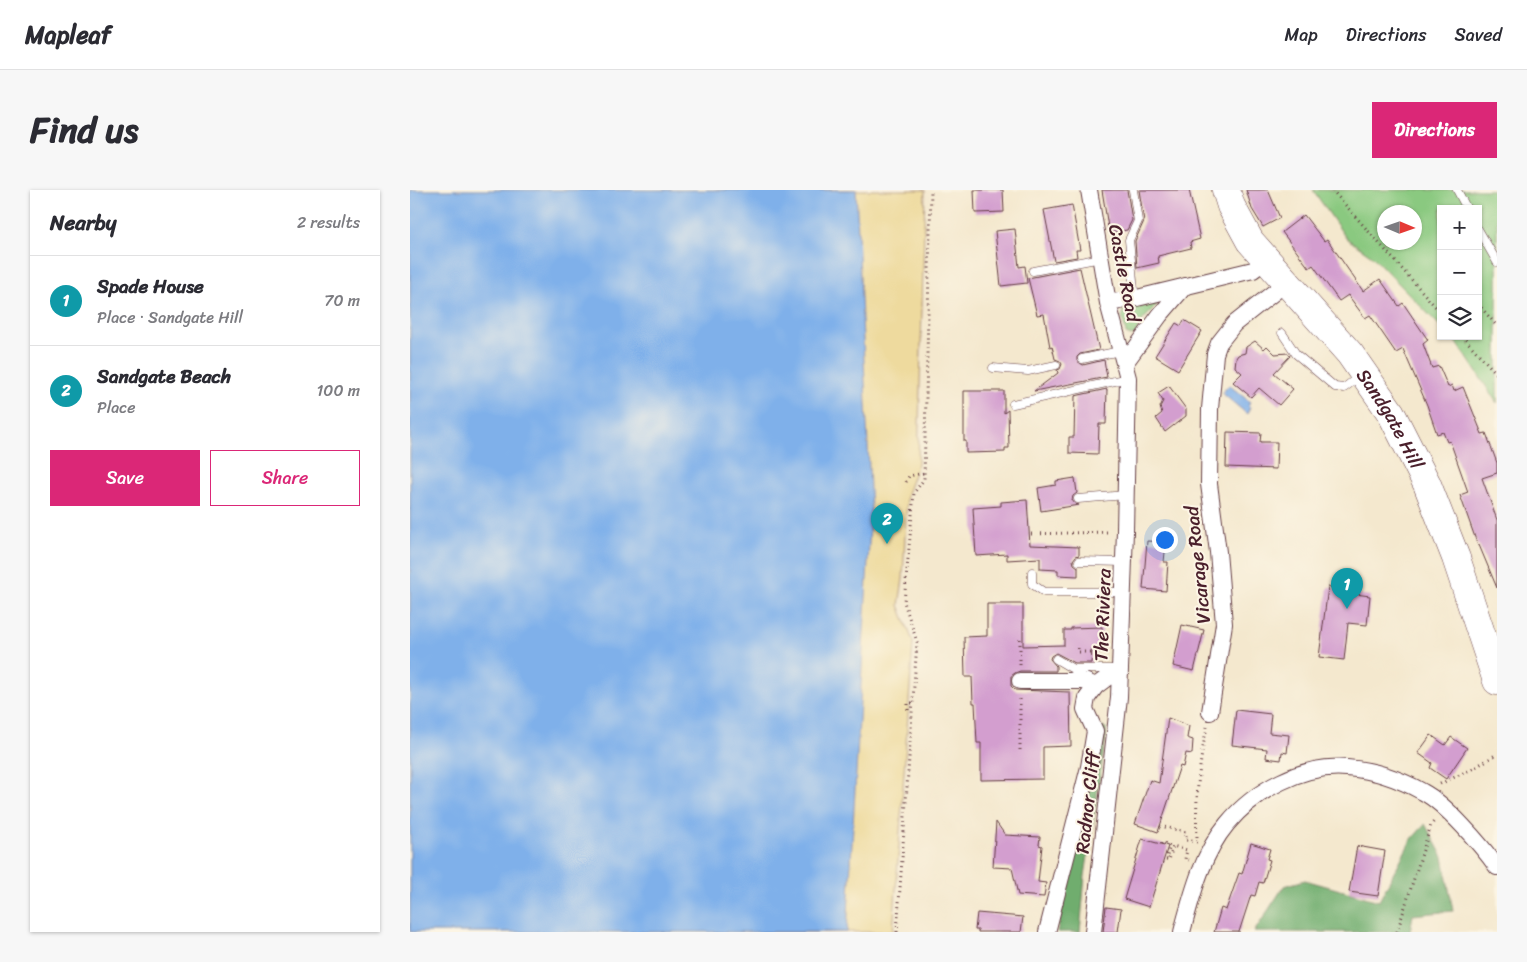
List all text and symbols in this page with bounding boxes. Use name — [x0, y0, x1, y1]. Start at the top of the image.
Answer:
text: Mapleaf — [25, 14, 111, 56]
text: Map — [1285, 19, 1318, 51]
text: Directions — [1346, 19, 1427, 51]
text: Saved — [1455, 19, 1502, 51]
text: Find us — [30, 99, 138, 161]
button: Directions — [1372, 102, 1497, 158]
text: Nearby — [50, 204, 116, 242]
north arrow — [1377, 205, 1422, 250]
map controls — [1437, 205, 1482, 340]
button: + — [1437, 205, 1482, 250]
text: 2 results — [297, 208, 360, 237]
street label: Castle Road — [1099, 221, 1151, 327]
button: − — [1437, 250, 1482, 295]
text: Spade House — [97, 270, 204, 303]
text: 1 — [63, 286, 69, 315]
text: 70 m — [324, 286, 360, 315]
button: layers — [1437, 295, 1482, 340]
text: Place · Sandgate Hill — [97, 303, 243, 332]
text: Sandgate Beach — [97, 360, 231, 393]
street label: Sandgate Hill — [1347, 361, 1433, 476]
text: 2 — [61, 376, 71, 405]
text: 100 m — [316, 376, 360, 405]
text: Place — [97, 393, 136, 422]
button: Save — [50, 450, 200, 506]
button: Share — [210, 450, 360, 506]
pin: 2 — [871, 503, 903, 544]
street label: Vicarage Road — [1175, 503, 1220, 625]
your location — [1152, 527, 1178, 553]
street label: The Riviera — [1084, 567, 1121, 662]
pin: 1 — [1331, 568, 1363, 609]
street label: Radnor Cliff — [1066, 746, 1110, 855]

